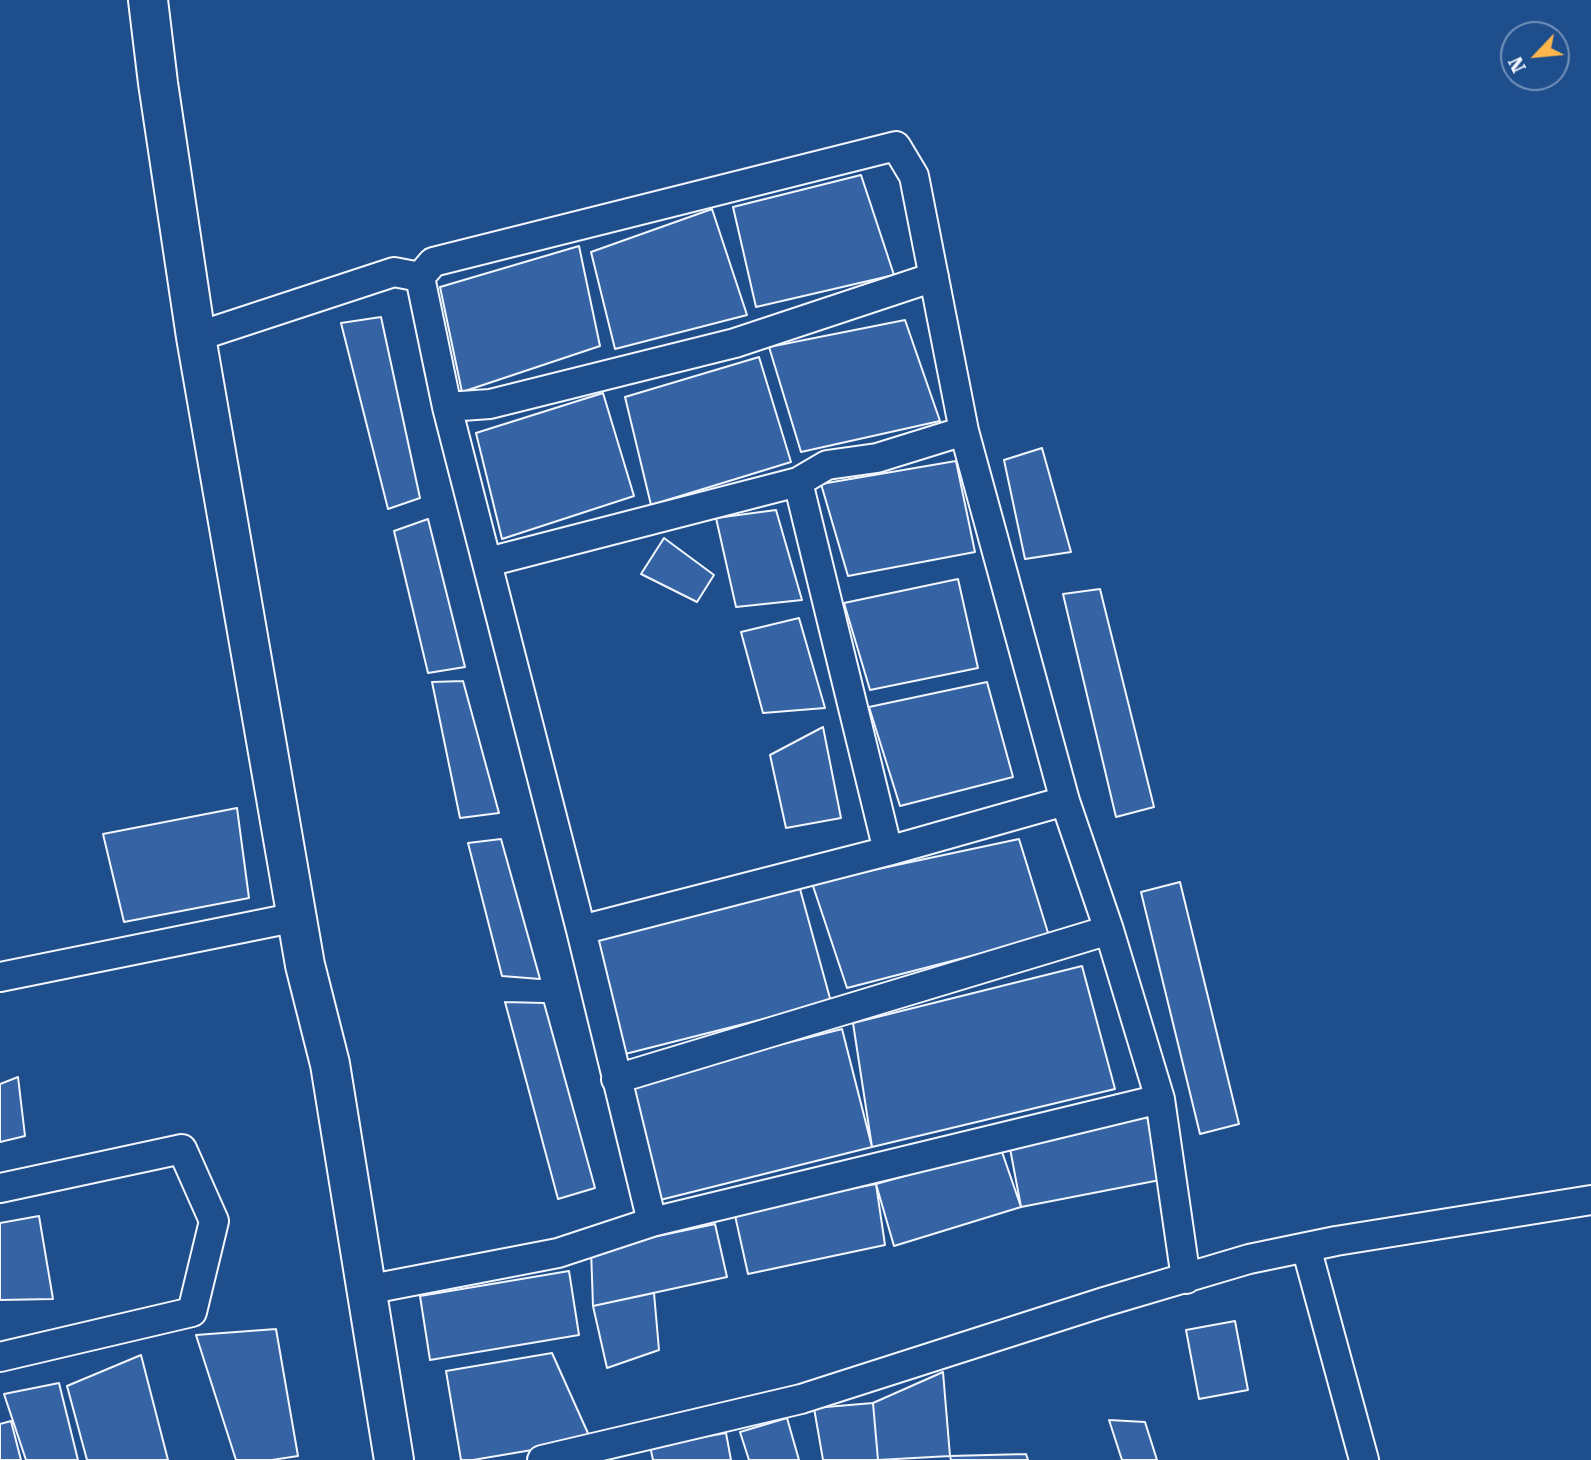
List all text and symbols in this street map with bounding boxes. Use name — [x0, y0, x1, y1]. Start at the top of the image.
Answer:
north arrow — [1500, 21, 1570, 91]
text: N — [1504, 53, 1531, 76]

